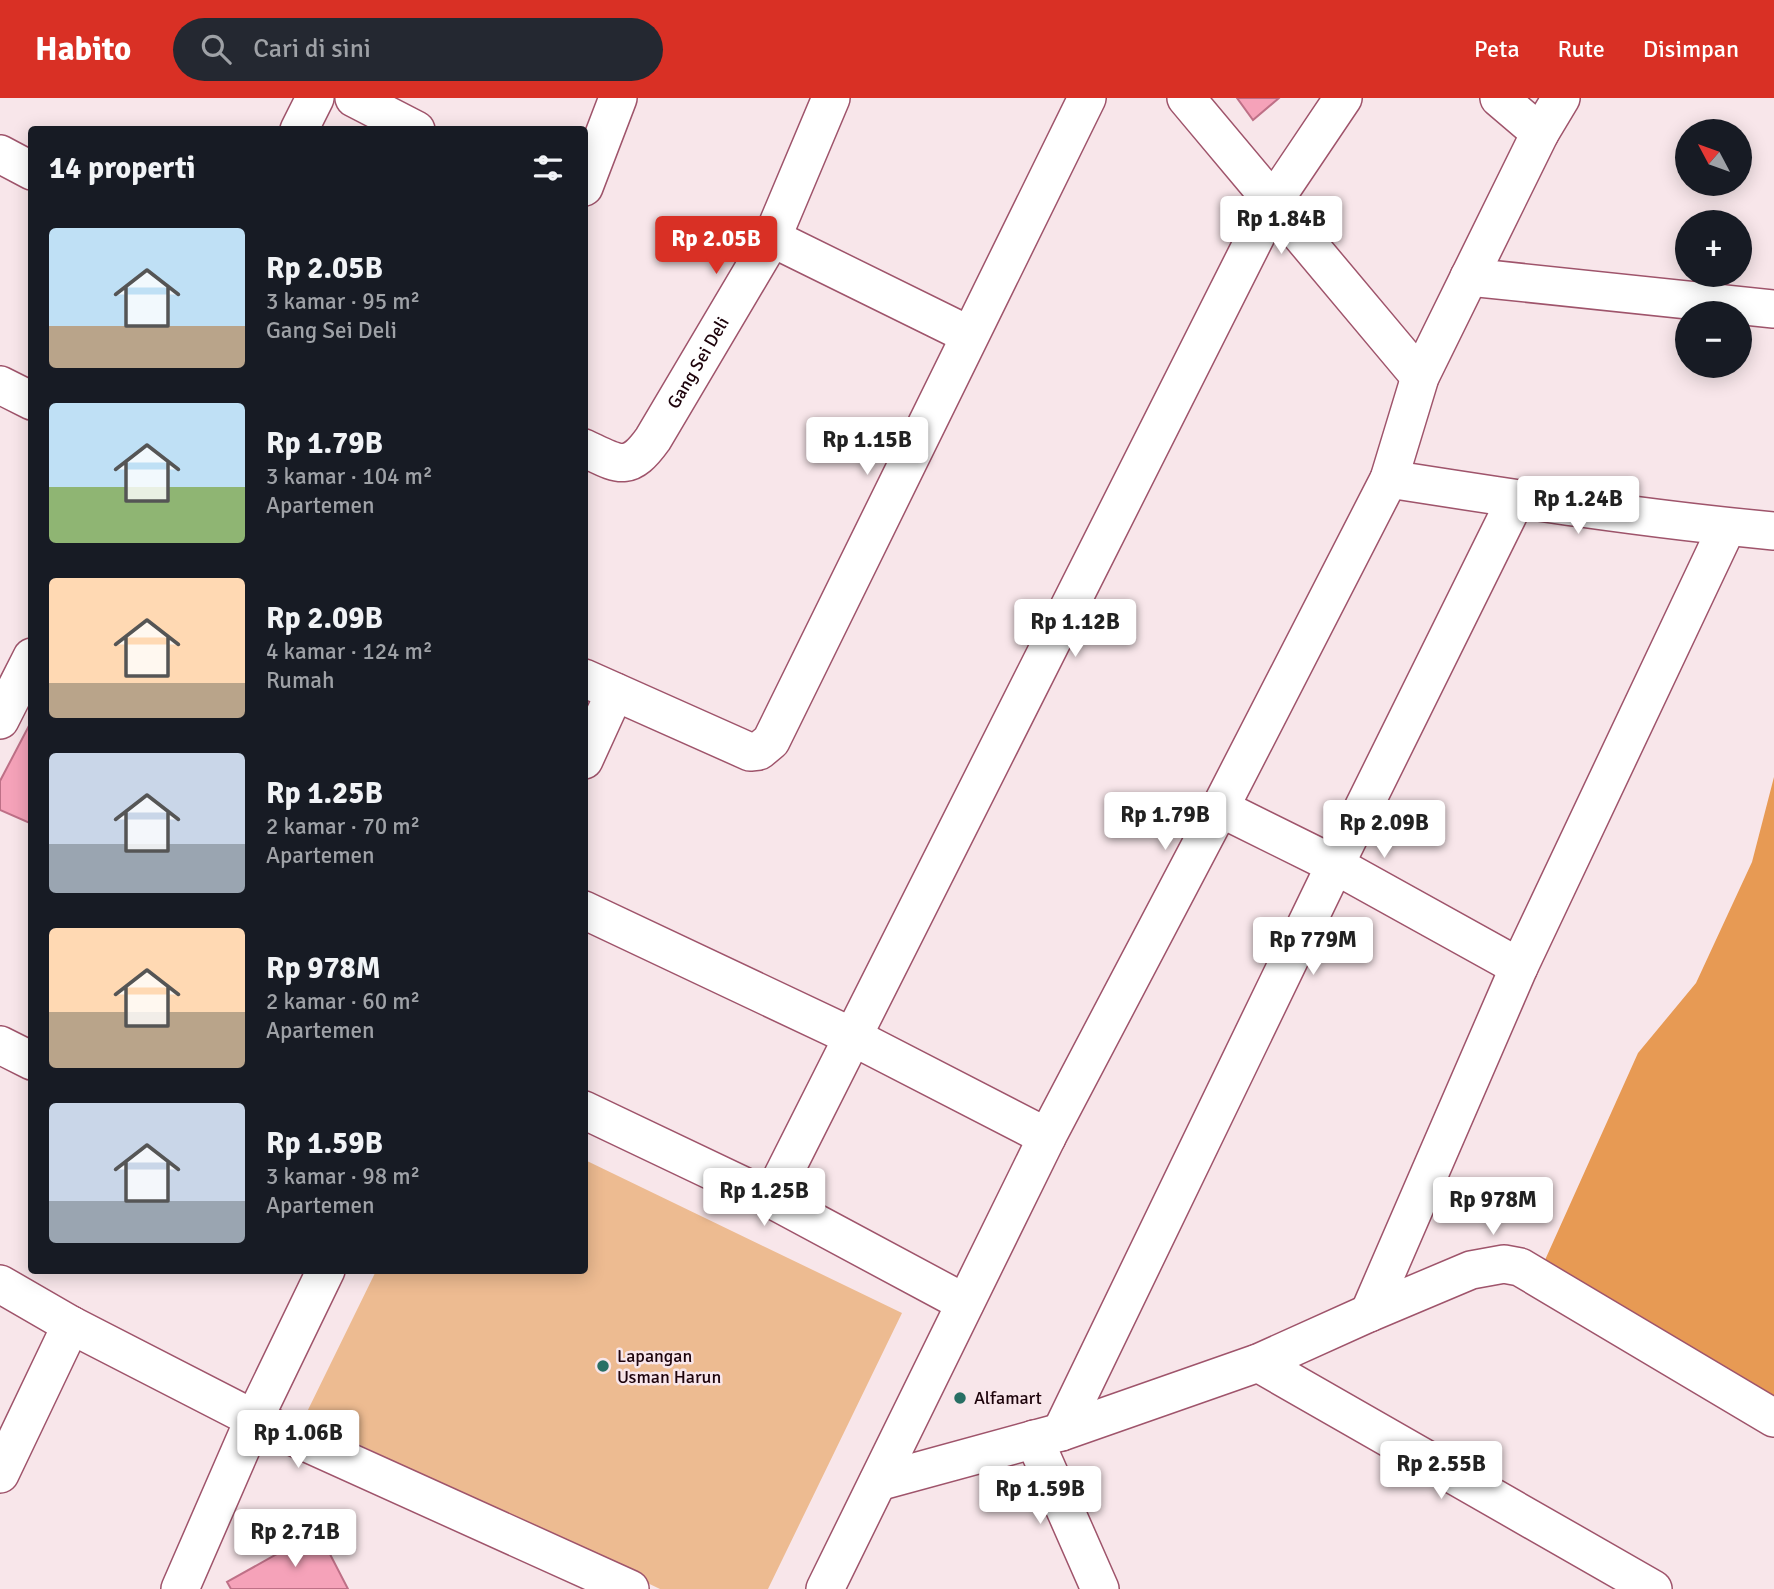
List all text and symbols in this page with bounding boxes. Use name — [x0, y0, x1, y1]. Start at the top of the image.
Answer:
search box — [173, 18, 663, 81]
text: Habito — [35, 29, 131, 70]
icon: search — [197, 30, 235, 68]
text: Cari di sini — [253, 33, 371, 65]
text: Peta — [1474, 34, 1520, 64]
text: Rute — [1558, 34, 1605, 64]
text: Disimpan — [1643, 34, 1739, 64]
north arrow — [1675, 119, 1752, 196]
map controls — [1675, 119, 1752, 378]
icon: filters — [529, 149, 567, 187]
text: 14 properti — [49, 150, 196, 187]
pin: Rp 1.84B — [1209, 197, 1353, 256]
text: Rp 1.84B — [1236, 204, 1326, 233]
button: + — [1675, 210, 1752, 287]
pin: Rp 2.05B — [644, 216, 788, 276]
text: Rp 2.05B — [671, 224, 761, 253]
text: Rp 2.05B — [266, 250, 383, 287]
icon: home — [105, 256, 189, 340]
text: 3 kamar · 95 m² — [266, 287, 420, 316]
button: − — [1675, 301, 1752, 378]
street label: Gang Sei Deli — [663, 313, 734, 413]
text: Gang Sei Deli — [266, 316, 397, 345]
pin: Rp 1.15B — [795, 418, 939, 477]
text: Rp 1.79B — [266, 425, 383, 462]
text: Rp 1.15B — [822, 425, 912, 454]
icon: home — [105, 431, 189, 515]
text: 3 kamar · 104 m² — [266, 462, 433, 491]
pin: Rp 1.24B — [1506, 476, 1650, 536]
text: Rp 1.24B — [1533, 484, 1623, 513]
text: Apartemen — [266, 491, 375, 520]
text: Rp 2.09B — [266, 600, 383, 637]
pin: Rp 1.12B — [1003, 600, 1147, 659]
icon: home — [105, 606, 189, 690]
text: Rp 1.12B — [1030, 607, 1120, 636]
text: 4 kamar · 124 m² — [266, 637, 433, 666]
text: Rumah — [266, 666, 334, 695]
text: Rp 1.25B — [266, 775, 383, 812]
icon: home — [105, 781, 189, 865]
pin: Rp 1.79B — [1093, 792, 1237, 852]
text: Rp 1.79B — [1120, 800, 1210, 829]
pin: Rp 2.09B — [1312, 800, 1456, 860]
text: Rp 2.09B — [1339, 808, 1429, 837]
text: 2 kamar · 70 m² — [266, 812, 420, 841]
text: Apartemen — [266, 841, 375, 870]
pin: Rp 779M — [1248, 918, 1378, 977]
text: Rp 779M — [1269, 925, 1357, 954]
text: Rp 978M — [266, 950, 381, 987]
icon: home — [105, 956, 189, 1040]
text: 2 kamar · 60 m² — [266, 987, 420, 1016]
text: Apartemen — [266, 1016, 375, 1045]
text: Rp 1.59B — [266, 1125, 383, 1162]
icon: home — [105, 1131, 189, 1215]
text: 3 kamar · 98 m² — [266, 1162, 420, 1191]
pin: Rp 1.25B — [692, 1168, 836, 1228]
text: Rp 1.25B — [719, 1176, 809, 1205]
pin: Rp 978M — [1428, 1178, 1558, 1237]
text: Rp 978M — [1449, 1185, 1537, 1214]
text: Apartemen — [266, 1191, 375, 1220]
place label: Lapangan Usman Harun — [617, 1345, 721, 1388]
marker: Lapangan Usman Harun — [595, 1358, 611, 1374]
place label: Alfamart — [974, 1387, 1042, 1409]
marker: Alfamart — [952, 1390, 968, 1406]
pin: Rp 1.06B — [226, 1410, 370, 1470]
text: Rp 1.06B — [253, 1418, 343, 1447]
pin: Rp 2.55B — [1369, 1442, 1513, 1501]
text: Rp 2.55B — [1396, 1449, 1486, 1478]
pin: Rp 1.59B — [968, 1466, 1112, 1526]
text: Rp 1.59B — [995, 1474, 1085, 1503]
pin: Rp 2.71B — [223, 1510, 367, 1569]
text: Rp 2.71B — [250, 1517, 340, 1546]

